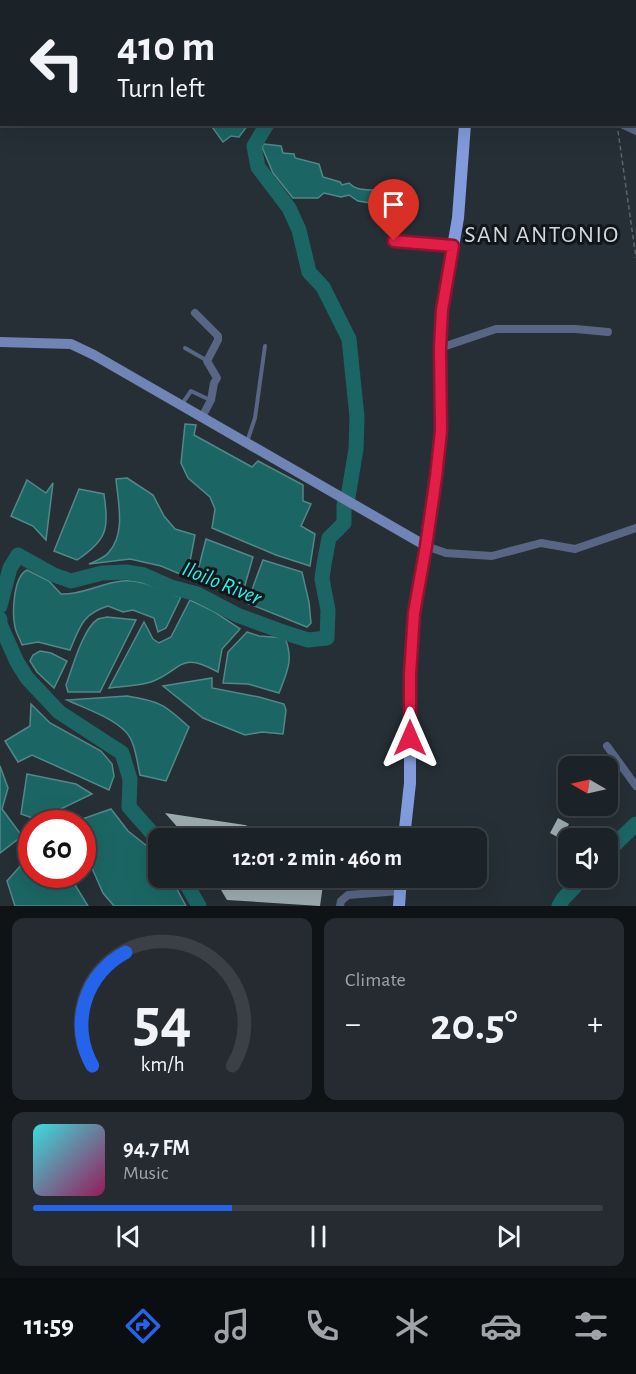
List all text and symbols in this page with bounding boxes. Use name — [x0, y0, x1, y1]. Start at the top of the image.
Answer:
icon: left — [18, 24, 96, 102]
text: 410 m — [117, 26, 215, 68]
text: Turn left — [117, 75, 205, 102]
pin — [368, 179, 419, 241]
icon: arrive — [377, 188, 410, 221]
district label: SAN ANTONIO — [464, 223, 620, 247]
water label: Iloilo River — [179, 557, 265, 609]
position arrow — [378, 706, 442, 770]
north arrow — [558, 756, 618, 816]
map controls — [558, 756, 618, 888]
speed limit sign: 60 — [18, 810, 96, 888]
button: sound — [558, 828, 618, 888]
text: 12:01 · 2 min · 460 m — [233, 847, 402, 869]
text: Climate — [345, 970, 406, 990]
text: 54 — [133, 990, 191, 1052]
text: 20.5° — [430, 1003, 518, 1048]
text: − — [345, 1008, 361, 1041]
text: + — [587, 1008, 603, 1041]
text: km/h — [140, 1054, 184, 1075]
text: 94.7 FM — [123, 1137, 190, 1159]
text: Music — [123, 1163, 169, 1183]
icon: previous — [112, 1220, 145, 1253]
icon: pause — [302, 1220, 335, 1253]
icon: next — [492, 1220, 525, 1253]
icon: directions — [122, 1305, 164, 1347]
icon: music — [211, 1305, 253, 1347]
icon: phone — [301, 1305, 343, 1347]
icon: climate — [391, 1305, 433, 1347]
icon: car — [480, 1305, 522, 1347]
icon: filters — [570, 1305, 612, 1347]
text: 11:59 — [24, 1312, 74, 1339]

